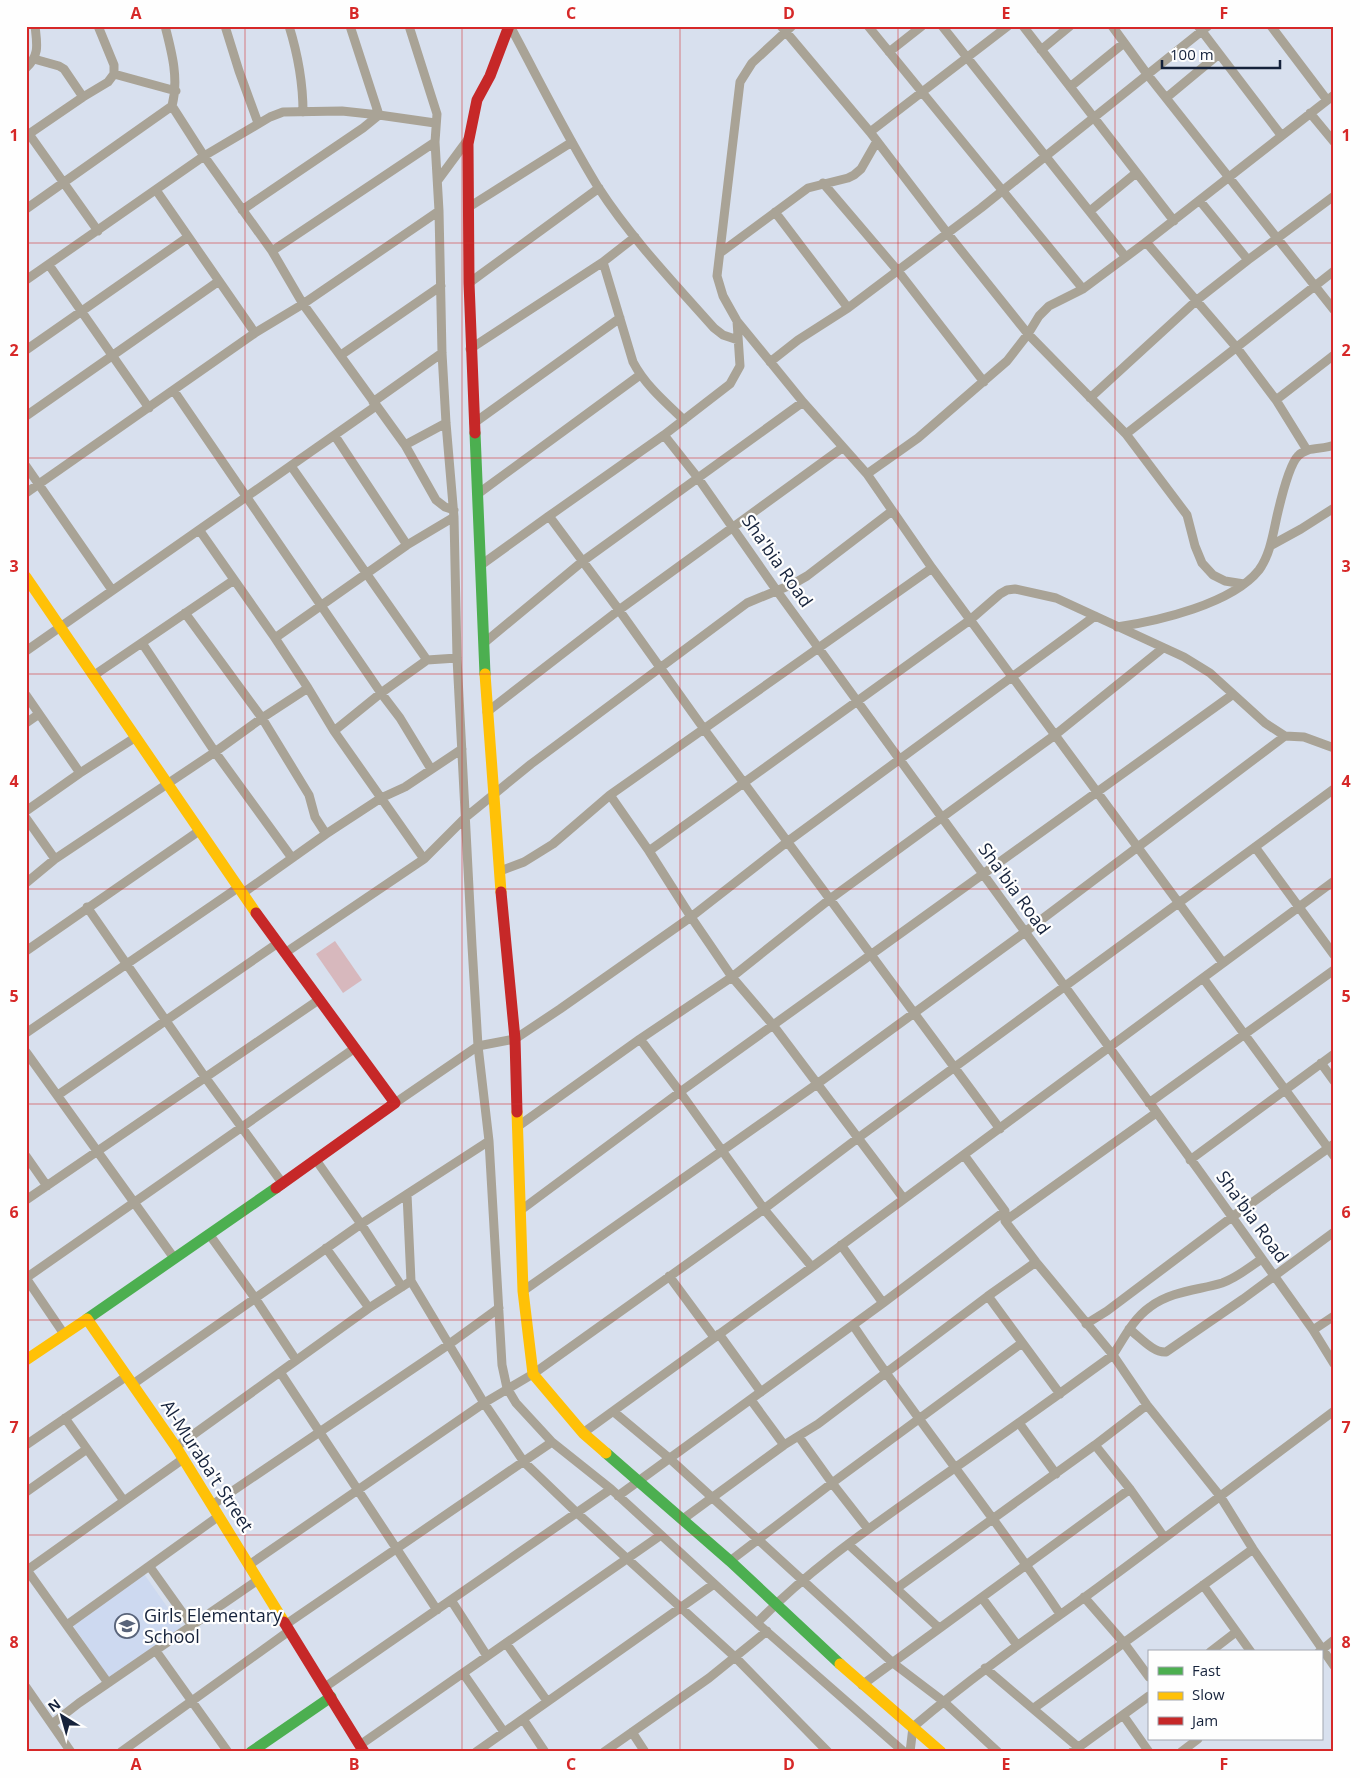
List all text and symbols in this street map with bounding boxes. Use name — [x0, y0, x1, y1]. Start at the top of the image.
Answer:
text: A — [130, 2, 142, 24]
text: B — [349, 2, 359, 24]
text: C — [566, 2, 576, 24]
text: D — [783, 2, 795, 24]
text: E — [1002, 2, 1011, 24]
text: F — [1220, 2, 1228, 24]
scale bar — [1162, 38, 1280, 70]
text: 100 m — [1170, 44, 1214, 64]
text: 1 — [9, 124, 19, 146]
text: 1 — [1341, 124, 1351, 146]
text: 2 — [9, 339, 19, 361]
text: 2 — [1341, 339, 1351, 361]
street label: Sha'bia Road — [737, 509, 819, 612]
text: 3 — [9, 555, 19, 577]
text: 3 — [1341, 555, 1351, 577]
text: 4 — [9, 770, 19, 792]
text: 4 — [1341, 770, 1351, 792]
street label: Sha'bia Road — [973, 838, 1056, 939]
text: 5 — [9, 985, 19, 1007]
text: 5 — [1341, 985, 1351, 1007]
street label: Sha'bia Road — [1211, 1166, 1294, 1267]
text: 6 — [9, 1201, 19, 1223]
text: 6 — [1341, 1201, 1351, 1223]
street label: Al-Muraba't Street — [156, 1395, 259, 1536]
text: 7 — [9, 1416, 19, 1438]
text: 7 — [1341, 1416, 1351, 1438]
place label: Girls Elementary School — [144, 1603, 283, 1648]
school or university icon: Girls Elementary School — [114, 1613, 140, 1639]
text: 8 — [9, 1631, 19, 1653]
text: 8 — [1341, 1631, 1351, 1653]
legend — [1148, 1650, 1322, 1740]
text: Fast — [1192, 1660, 1221, 1680]
text: Slow — [1192, 1684, 1225, 1704]
north arrow — [38, 1690, 88, 1740]
text: N — [44, 1694, 64, 1716]
text: Jam — [1190, 1710, 1218, 1730]
text: A — [130, 1753, 142, 1775]
text: B — [349, 1753, 359, 1775]
text: C — [566, 1753, 576, 1775]
text: D — [783, 1753, 795, 1775]
text: E — [1002, 1753, 1011, 1775]
text: F — [1220, 1753, 1228, 1775]

